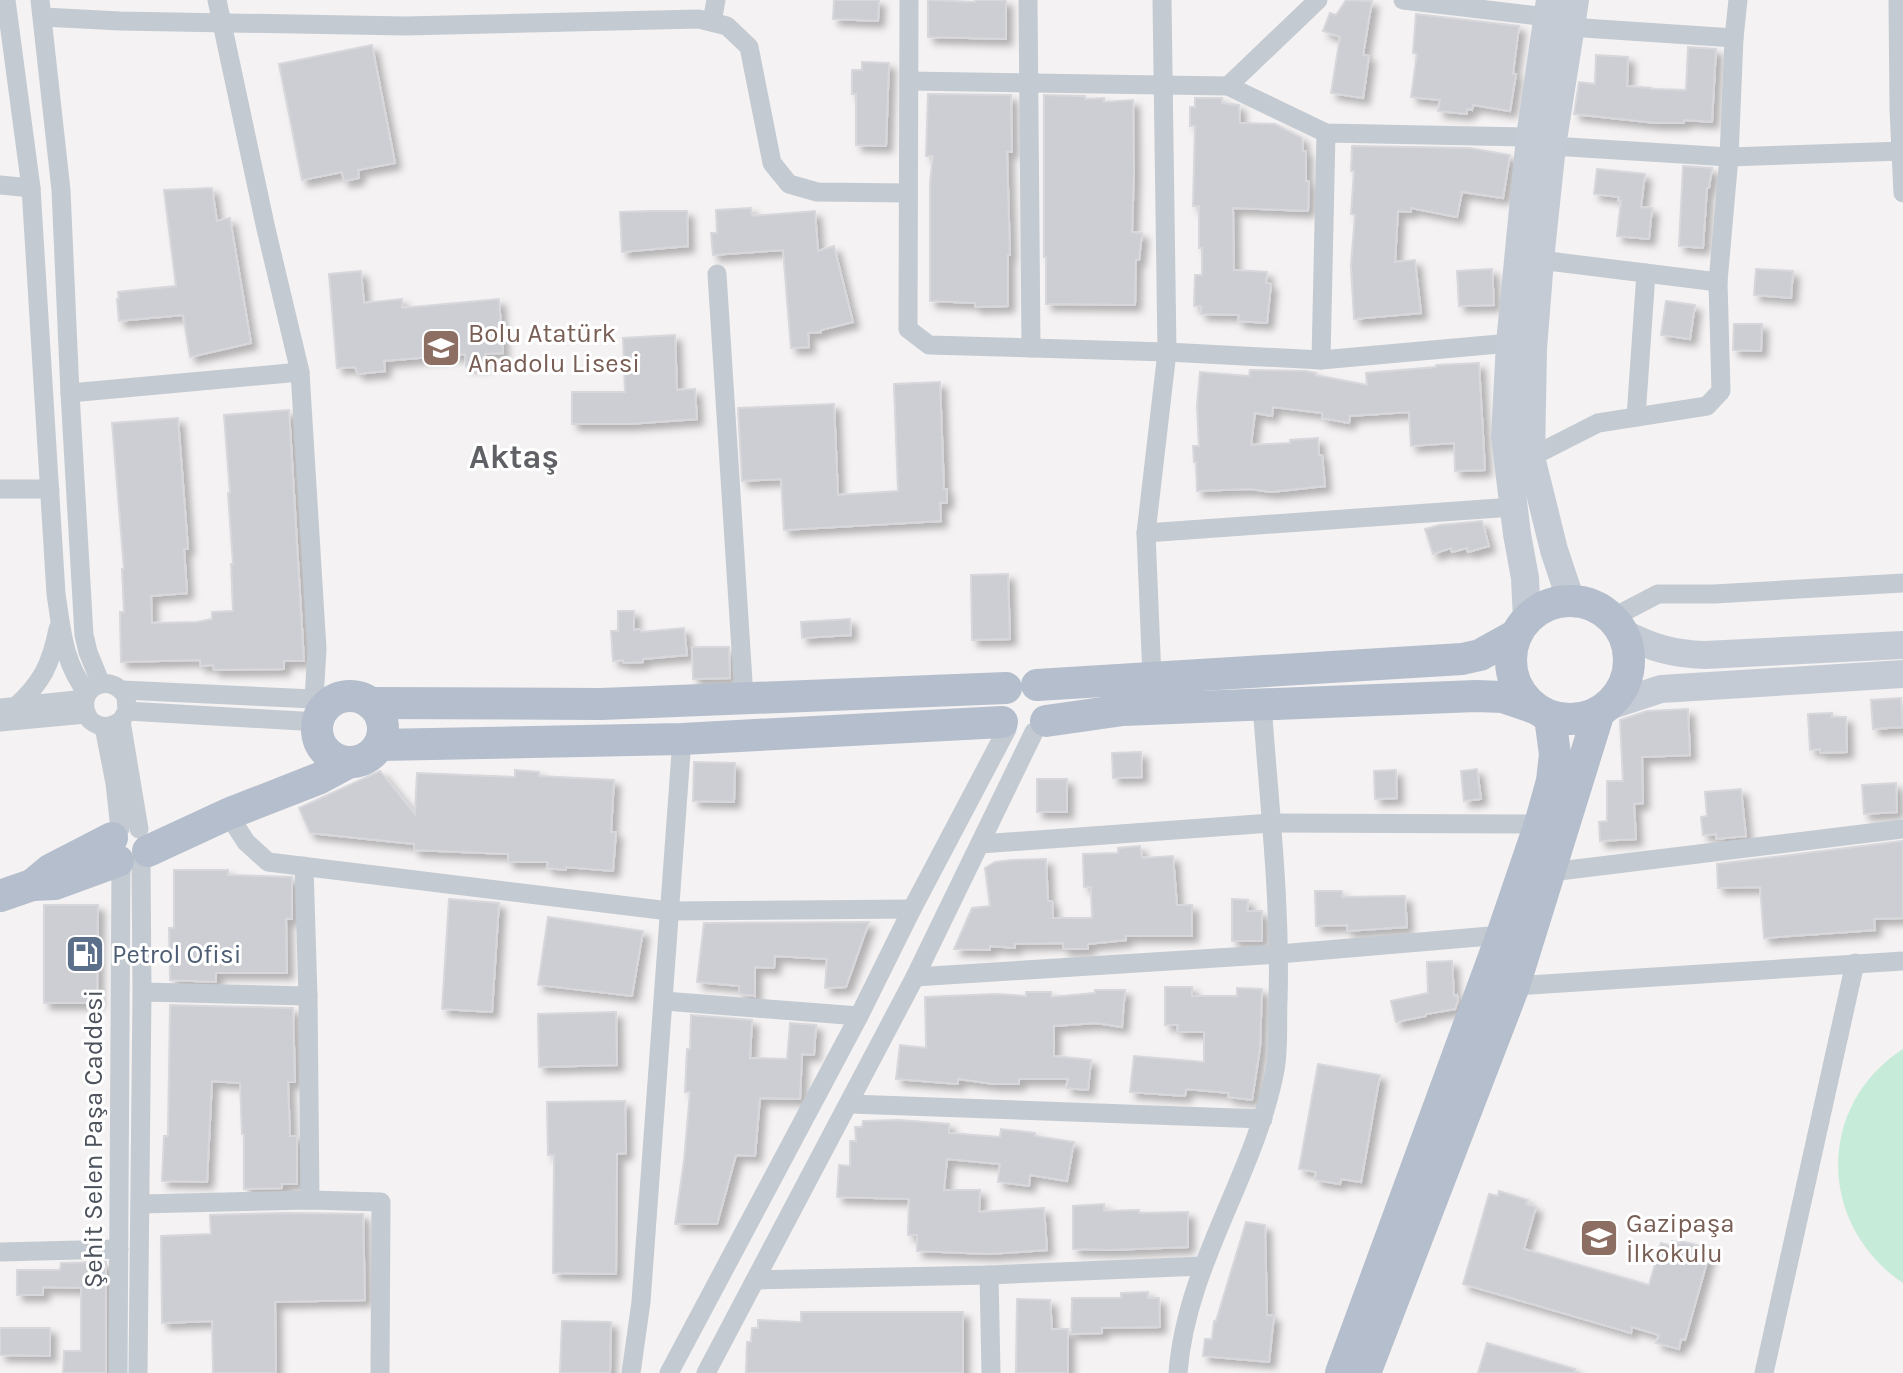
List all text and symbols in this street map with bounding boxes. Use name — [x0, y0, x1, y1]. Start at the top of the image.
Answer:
place label: Bolu Atatürk Anadolu Lisesi — [468, 318, 640, 379]
school or university icon: Bolu Atatürk Anadolu Lisesi — [420, 327, 462, 369]
district label: Aktaş — [469, 438, 559, 476]
fuel station icon: Petrol Ofisi — [64, 933, 106, 975]
place label: Petrol Ofisi — [112, 939, 241, 970]
street label: Şehit Selen Paşa Caddesi — [78, 990, 109, 1288]
place label: Gazipaşa İlkokulu — [1626, 1208, 1735, 1269]
school or university icon: Gazipaşa İlkokulu — [1578, 1217, 1620, 1259]

